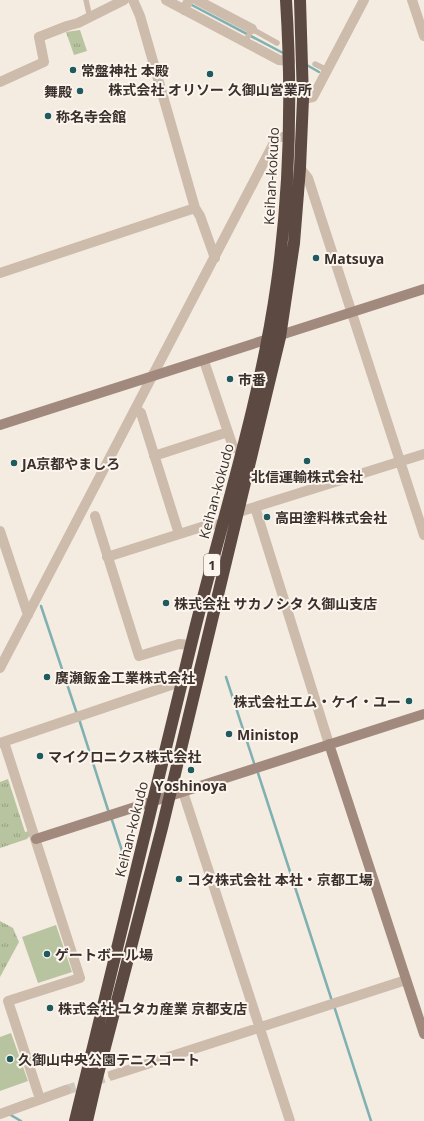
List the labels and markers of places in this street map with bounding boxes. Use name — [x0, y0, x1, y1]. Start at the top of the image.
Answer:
place label: 常盤神社 本殿 — [81, 61, 169, 80]
marker: 常盤神社 本殿 — [68, 65, 78, 75]
marker: 株式会社 オリソー 久御山営業所 — [205, 69, 215, 79]
place label: 株式会社 オリソー 久御山営業所 — [108, 80, 312, 99]
place label: 舞殿 — [44, 82, 72, 101]
marker: 舞殿 — [75, 86, 85, 96]
place label: 称名寺会館 — [56, 107, 126, 126]
marker: 称名寺会館 — [43, 111, 53, 121]
place label: Matsuya — [324, 249, 384, 268]
marker: Matsuya — [311, 253, 321, 263]
place label: 市番 — [238, 370, 266, 389]
marker: 市番 — [225, 374, 235, 384]
place label: JA京都やましろ — [20, 454, 120, 473]
marker: 北信運輸株式会社 — [302, 456, 312, 466]
marker: JA京都やましろ — [9, 458, 19, 468]
place label: 北信運輸株式会社 — [251, 467, 363, 486]
place label: 高田塗料株式会社 — [275, 508, 387, 527]
marker: 高田塗料株式会社 — [262, 512, 272, 522]
place label: 株式会社 サカノシタ 久御山支店 — [174, 594, 377, 613]
marker: 株式会社 サカノシタ 久御山支店 — [161, 598, 171, 608]
place label: 廣瀬鈑金工業株式会社 — [55, 668, 195, 687]
marker: 廣瀬鈑金工業株式会社 — [42, 672, 52, 682]
place label: 株式会社エム・ケイ・ユー — [233, 692, 401, 711]
marker: 株式会社エム・ケイ・ユー — [404, 696, 414, 706]
place label: Ministop — [237, 725, 299, 744]
marker: Ministop — [224, 729, 234, 739]
place label: マイクロニクス株式会社 — [48, 747, 201, 766]
marker: マイクロニクス株式会社 — [35, 751, 45, 761]
marker: Yoshinoya — [186, 765, 196, 775]
place label: Yoshinoya — [155, 776, 227, 795]
place label: コタ株式会社 本社・京都工場 — [187, 870, 373, 889]
marker: コタ株式会社 本社・京都工場 — [174, 874, 184, 884]
place label: ゲートボール場 — [55, 945, 153, 964]
marker: ゲートボール場 — [42, 949, 52, 959]
place label: 株式会社 ユタカ産業 京都支店 — [58, 999, 247, 1018]
marker: 株式会社 ユタカ産業 京都支店 — [45, 1003, 55, 1013]
place label: 久御山中央公園テニスコート — [18, 1050, 200, 1069]
marker: 久御山中央公園テニスコート — [5, 1054, 15, 1064]

